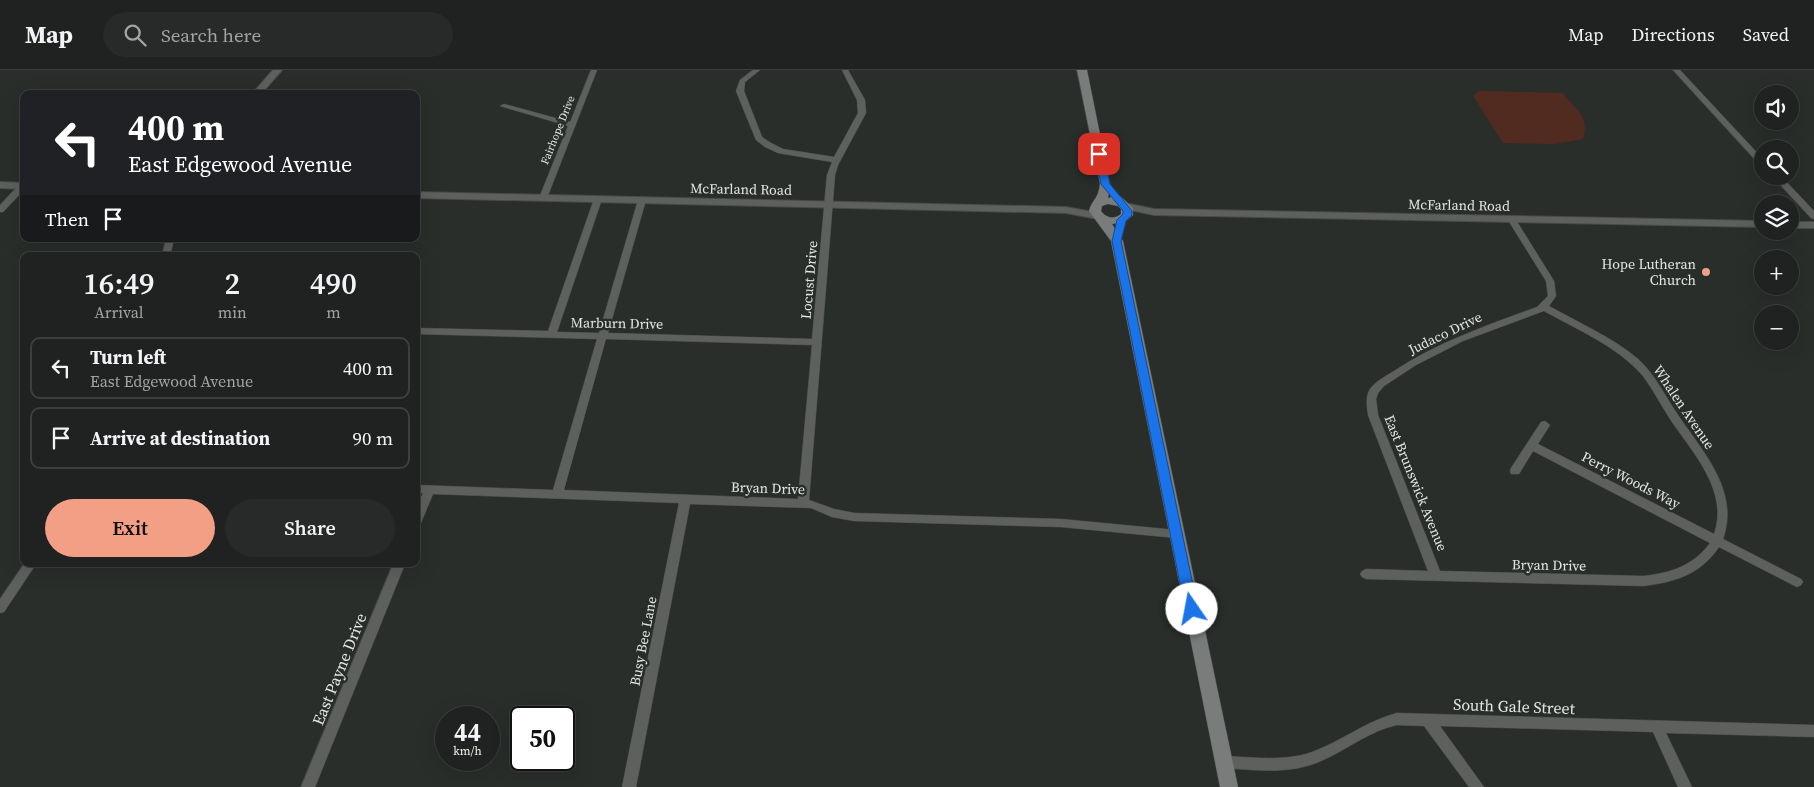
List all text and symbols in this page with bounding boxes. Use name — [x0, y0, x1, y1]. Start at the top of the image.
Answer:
search box — [103, 12, 453, 57]
text: Map — [25, 18, 73, 51]
icon: search — [121, 21, 149, 49]
text: Search here — [161, 22, 261, 48]
text: Map — [1568, 22, 1604, 47]
text: Directions — [1632, 22, 1715, 47]
text: Saved — [1743, 22, 1789, 47]
map controls — [1754, 85, 1799, 350]
button: sound — [1754, 85, 1799, 130]
street label: Fairhope Drive — [537, 93, 579, 167]
text: 400 m — [128, 104, 224, 152]
icon: left — [45, 110, 110, 175]
pin — [1078, 133, 1120, 175]
icon: arrive — [1085, 140, 1113, 168]
button: search — [1754, 140, 1799, 185]
text: East Edgewood Avenue — [128, 149, 352, 179]
street label: McFarland Road — [690, 178, 792, 200]
street label: McFarland Road — [1408, 194, 1510, 216]
button: layers — [1754, 195, 1799, 240]
icon: arrive — [99, 205, 127, 233]
text: Then — [45, 206, 89, 232]
street label: Locust Drive — [796, 240, 822, 320]
button: + — [1754, 250, 1799, 295]
place label: Hope Lutheran Church — [1602, 254, 1697, 290]
text: 16:49 — [83, 263, 155, 304]
text: 2 — [224, 263, 240, 304]
text: 490 — [310, 263, 357, 304]
marker: Hope Lutheran Church — [1700, 266, 1712, 278]
text: Arrival — [94, 301, 144, 323]
text: min — [218, 301, 247, 323]
text: m — [326, 301, 341, 323]
button: − — [1754, 305, 1799, 350]
street label: Judaco Drive — [1404, 307, 1485, 360]
street label: Marburn Drive — [570, 312, 664, 334]
text: Turn left — [90, 344, 166, 370]
icon: left — [47, 354, 75, 382]
text: 400 m — [343, 355, 393, 381]
street label: Whalen Avenue — [1648, 361, 1720, 453]
text: East Edgewood Avenue — [90, 370, 253, 392]
street label: East Brunswick Avenue — [1380, 412, 1452, 554]
icon: arrive — [47, 424, 75, 452]
text: Arrive at destination — [90, 425, 270, 451]
text: 90 m — [352, 425, 393, 451]
street label: Perry Woods Way — [1578, 446, 1685, 514]
street label: Bryan Drive — [730, 477, 806, 499]
button: Exit — [45, 499, 215, 557]
button: Share — [225, 499, 395, 557]
street label: Bryan Drive — [1512, 554, 1586, 576]
position arrow — [1165, 582, 1217, 634]
street label: Busy Bee Lane — [625, 595, 661, 687]
street label: East Payne Drive — [306, 610, 372, 728]
street label: South Gale Street — [1453, 693, 1576, 719]
speed limit sign: 50 — [510, 706, 575, 771]
text: 44 — [454, 715, 481, 749]
text: km/h — [453, 743, 482, 759]

